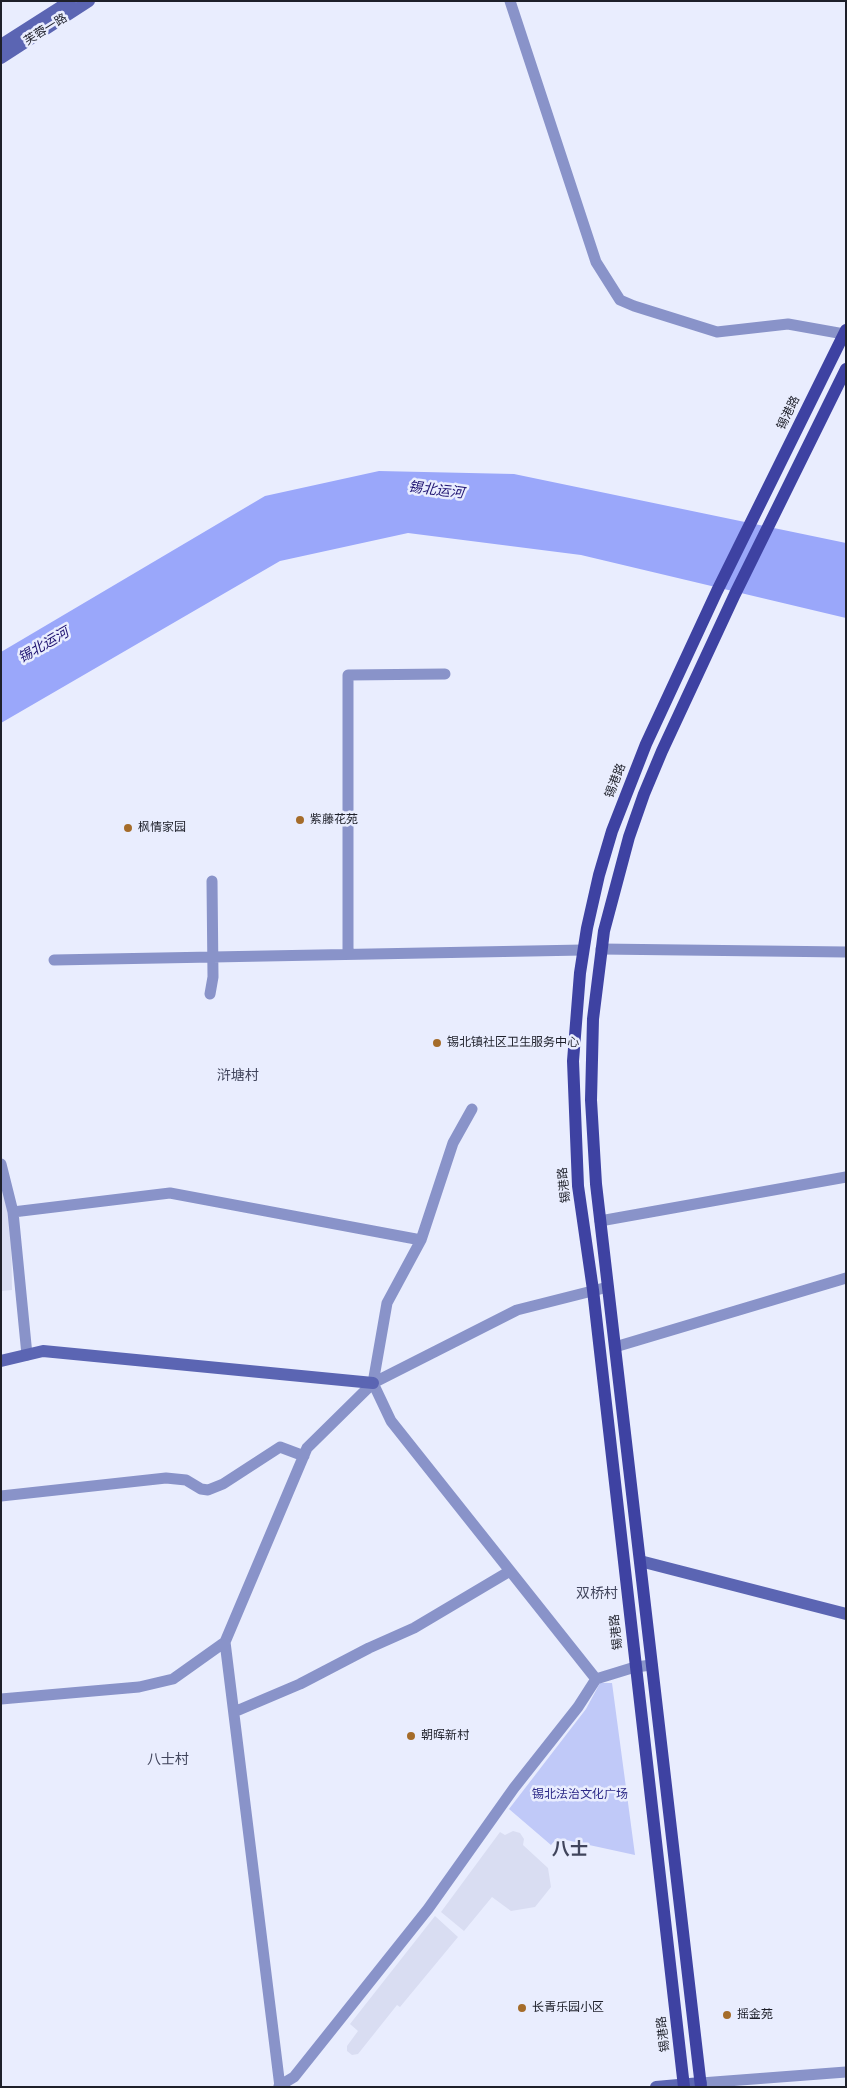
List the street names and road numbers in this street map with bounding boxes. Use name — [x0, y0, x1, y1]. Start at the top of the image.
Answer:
street label: 芙蓉一路 — [22, 11, 70, 49]
street label: 锡港路 — [775, 394, 803, 432]
street label: 锡港路 — [603, 762, 629, 800]
street label: 锡港路 — [556, 1166, 574, 1204]
street label: 锡港路 — [608, 1613, 626, 1651]
street label: 锡港路 — [655, 2015, 673, 2053]

